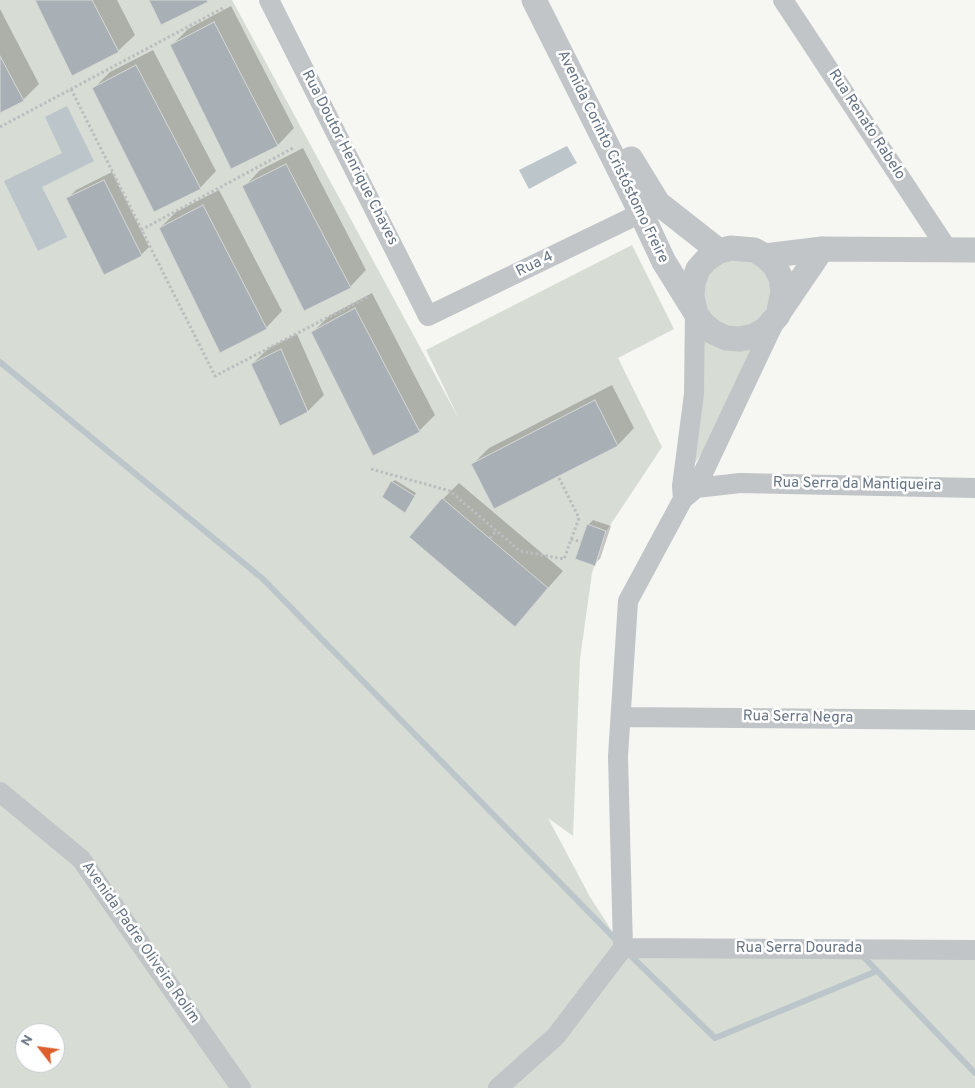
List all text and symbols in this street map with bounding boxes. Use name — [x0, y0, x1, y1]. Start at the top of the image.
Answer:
street label: Avenida Corinto Cristóstomo Freire — [553, 48, 671, 266]
street label: Rua Renato Rabelo — [824, 66, 908, 184]
street label: Rua Doutor Henrique Chaves — [297, 68, 401, 248]
street label: Rua 4 — [514, 248, 556, 282]
street label: Rua Serra da Mantiqueira — [773, 475, 941, 495]
street label: Rua Serra Negra — [743, 708, 853, 728]
street label: Avenida Padre Oliveira Rolim — [77, 859, 203, 1027]
street label: Rua Serra Dourada — [736, 940, 862, 958]
north arrow — [15, 1023, 65, 1073]
text: N — [18, 1032, 37, 1049]

